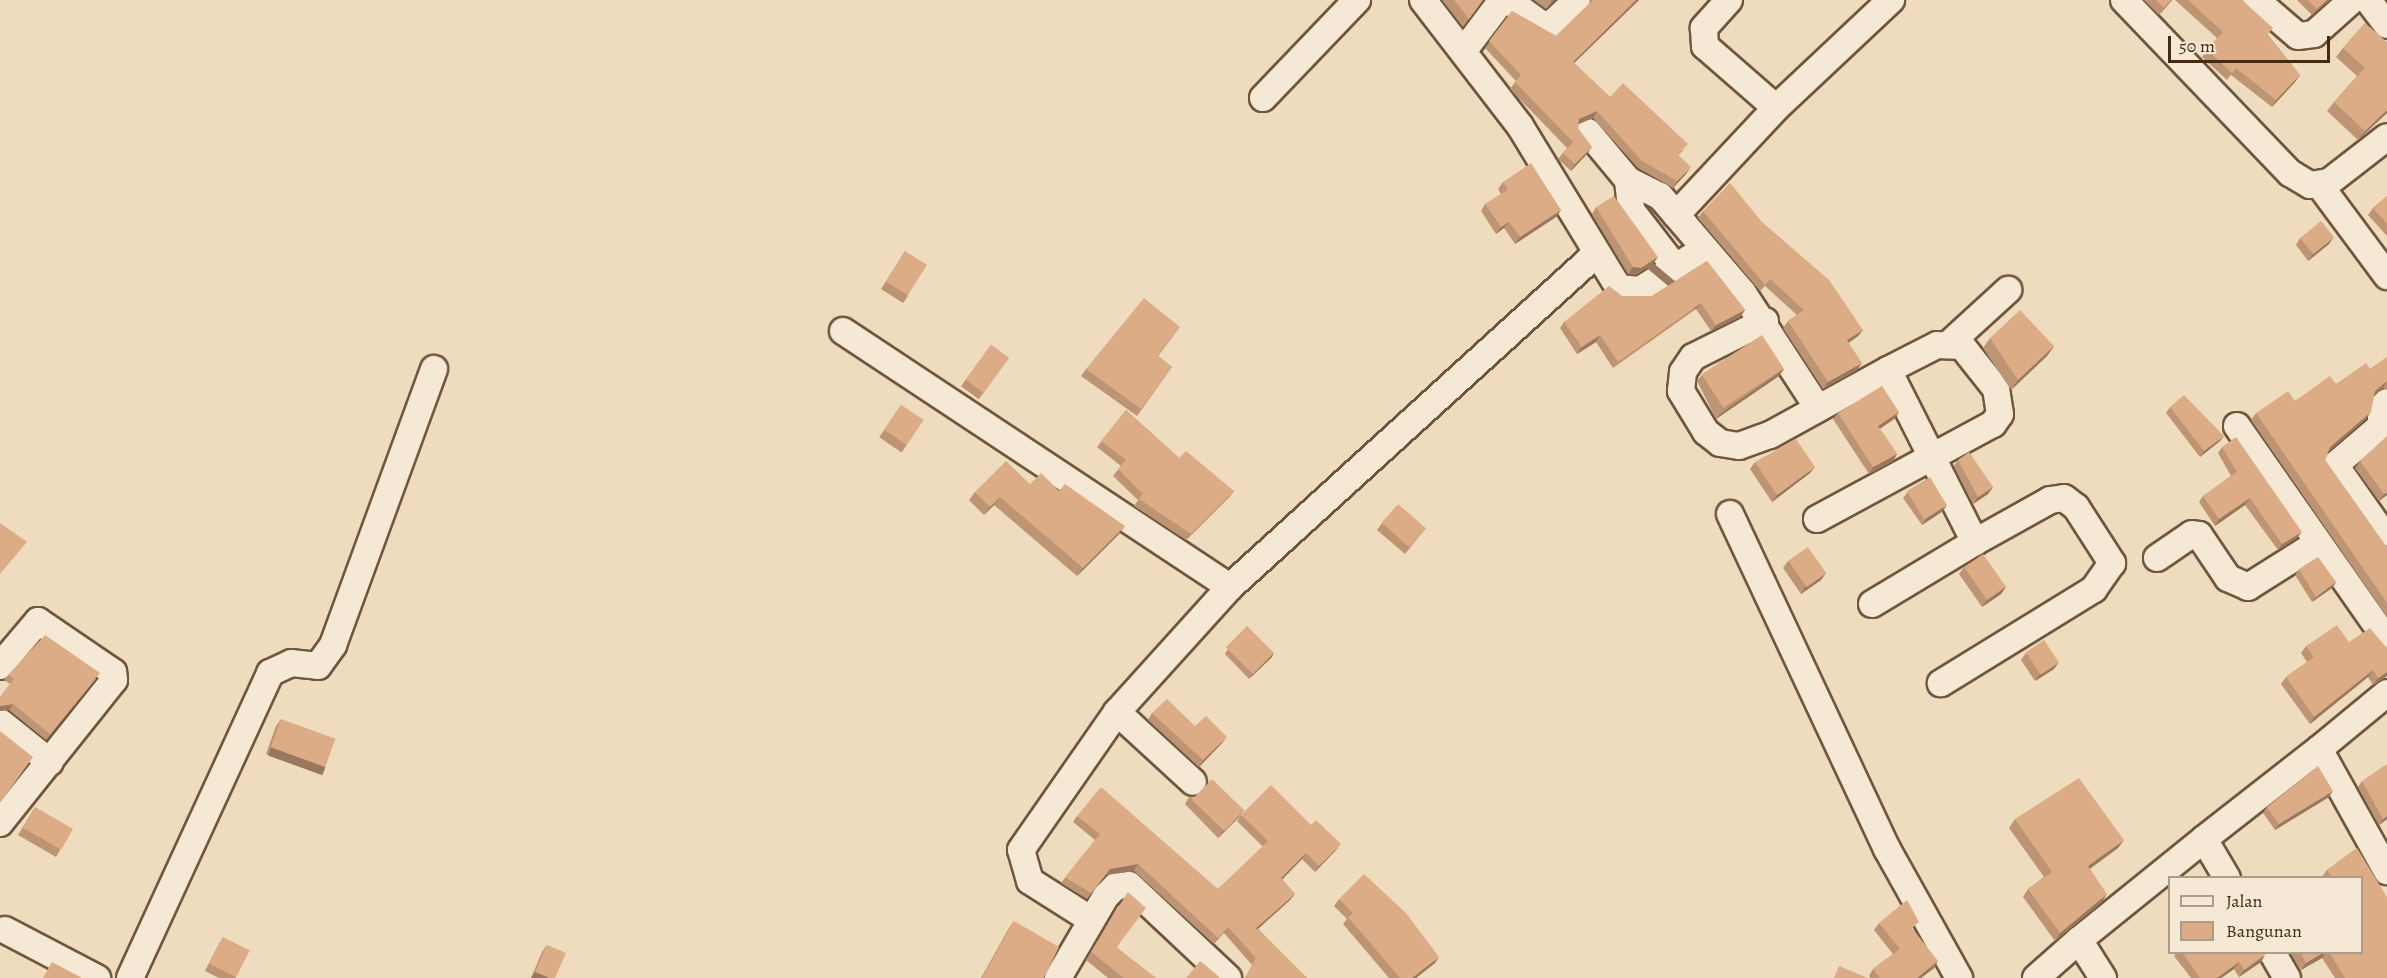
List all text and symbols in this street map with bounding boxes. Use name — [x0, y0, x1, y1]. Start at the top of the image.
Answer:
scale bar — [2171, 24, 2333, 62]
text: 50 m — [2179, 34, 2215, 58]
legend — [2168, 876, 2363, 954]
text: Jalan — [2226, 889, 2262, 913]
text: Bangunan — [2226, 919, 2302, 943]

